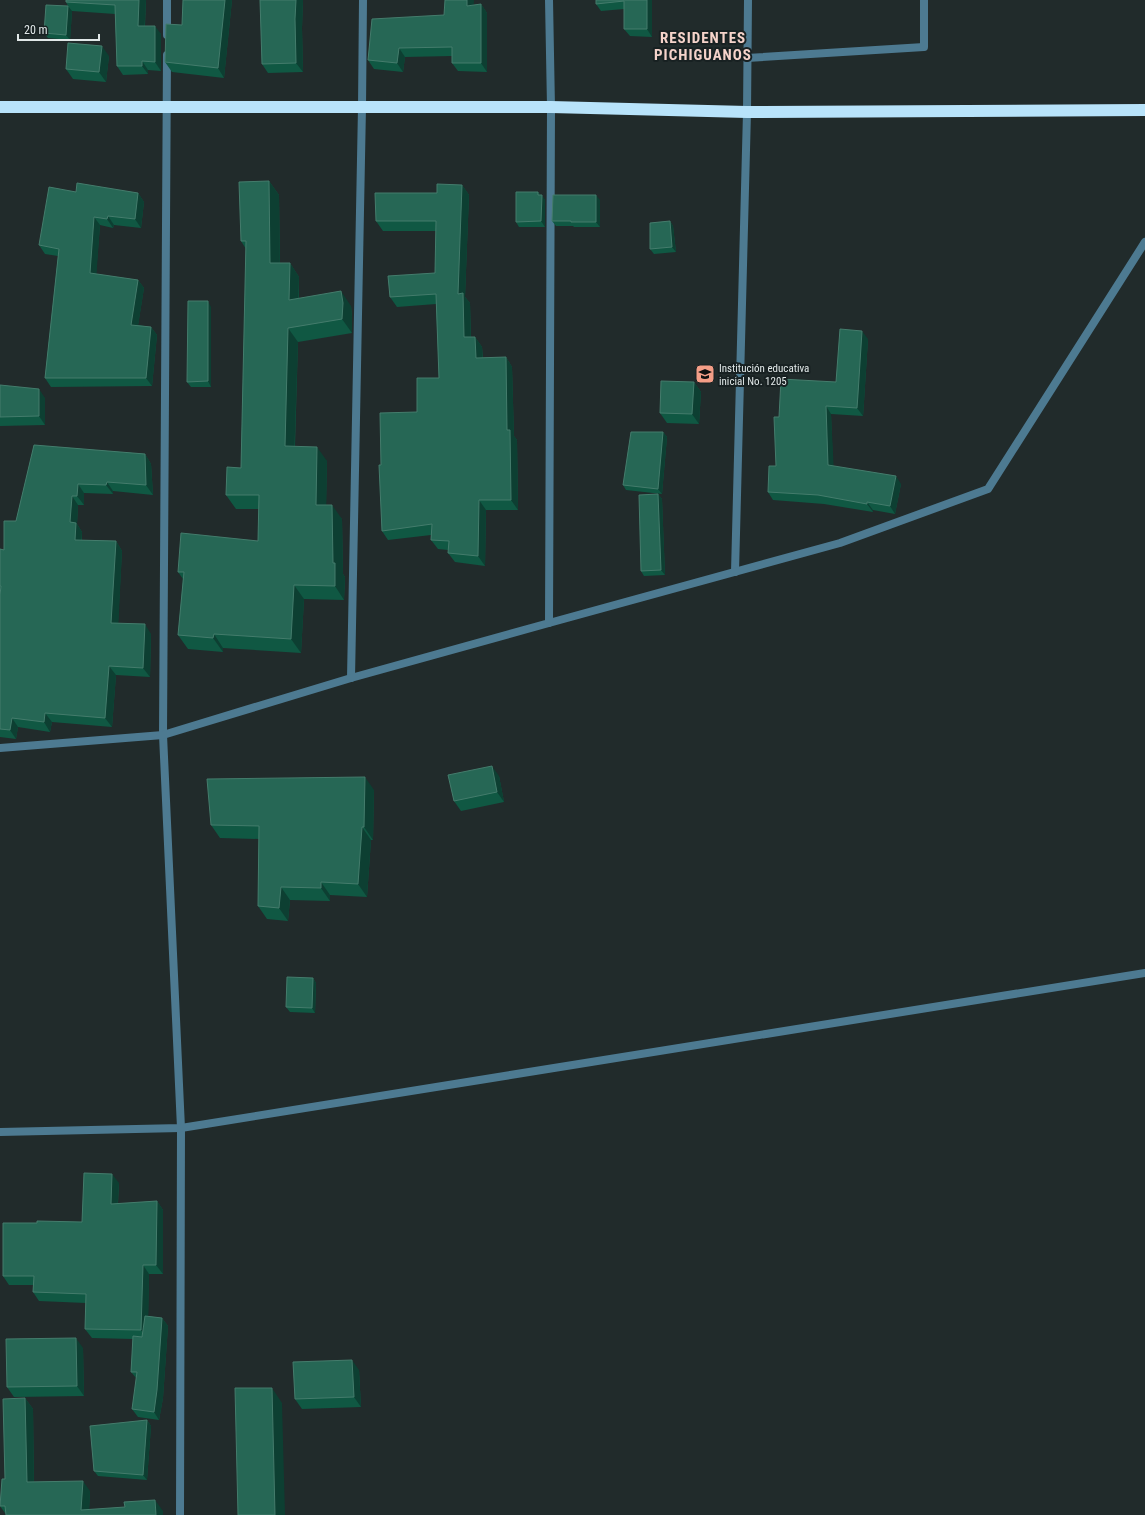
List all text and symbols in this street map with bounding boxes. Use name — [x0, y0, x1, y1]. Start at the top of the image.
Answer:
scale bar — [18, 16, 99, 42]
text: 20 m — [24, 23, 48, 37]
district label: RESIDENTES PICHIGUANOS — [654, 29, 752, 64]
place label: Institución educativa inicial No. 1205 — [719, 362, 809, 388]
school or university icon: Institución educativa inicial No. 1205 — [694, 363, 716, 385]

